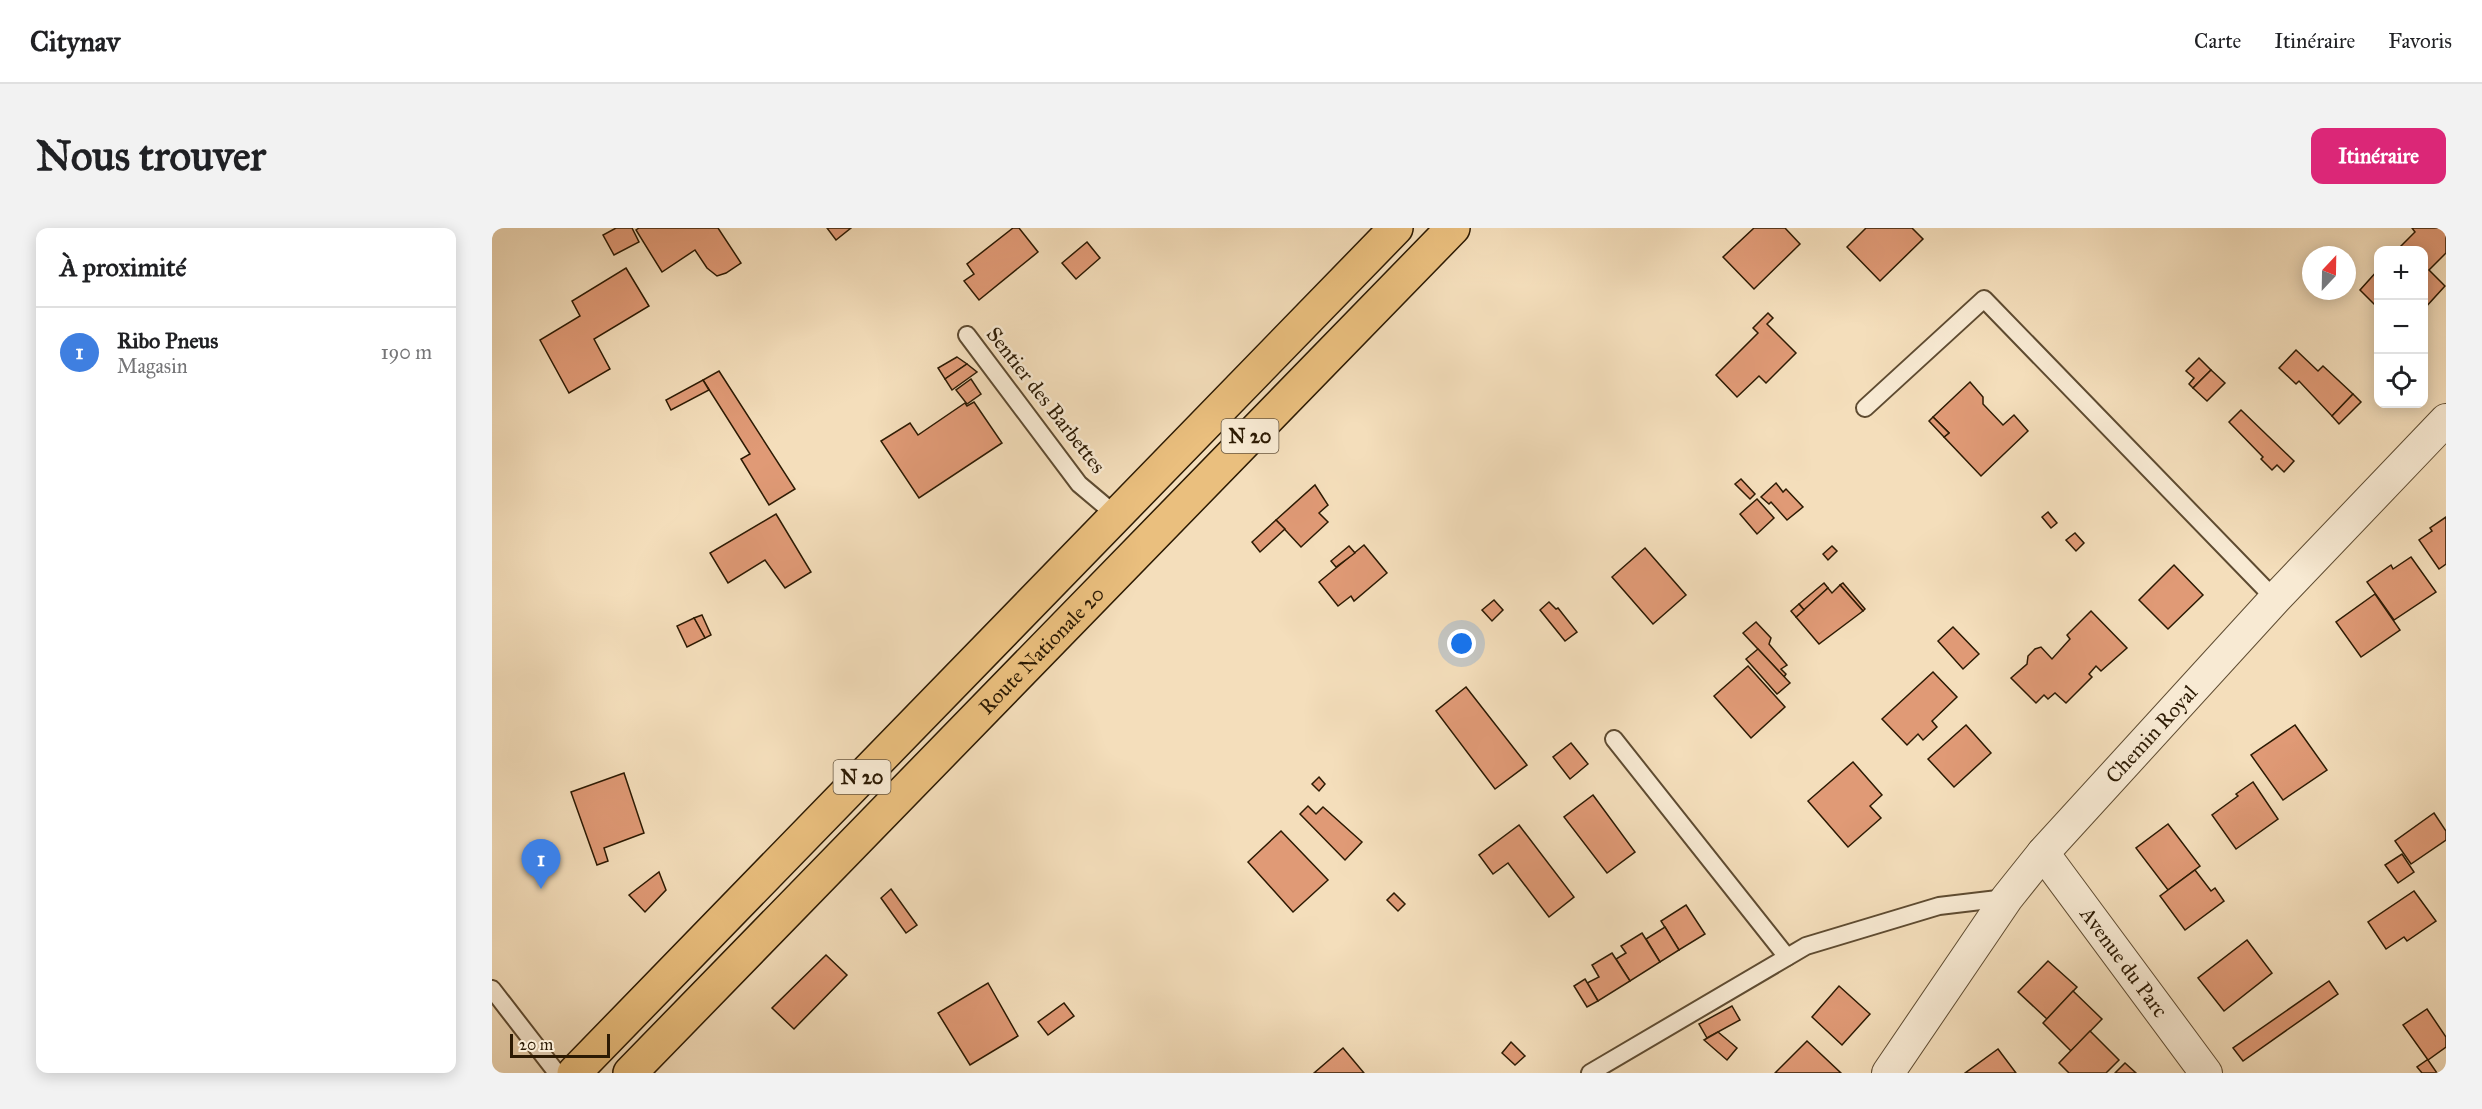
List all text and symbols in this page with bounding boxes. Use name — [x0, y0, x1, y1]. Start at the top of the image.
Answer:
text: Citynav — [30, 24, 120, 59]
text: Carte — [2194, 28, 2241, 54]
text: Itinéraire — [2274, 28, 2355, 54]
text: Favoris — [2388, 28, 2452, 54]
button: Itinéraire — [2311, 128, 2446, 184]
text: Nous trouver — [36, 130, 266, 182]
north arrow — [2302, 246, 2356, 300]
map controls — [2374, 246, 2428, 408]
button: + — [2374, 246, 2428, 300]
text: À proximité — [60, 251, 186, 283]
button: − — [2374, 300, 2428, 354]
street label: Sentier des Barbettes — [981, 322, 1111, 478]
text: Ribo Pneus — [117, 327, 218, 354]
text: 1 — [76, 340, 83, 364]
text: 190 m — [381, 340, 432, 364]
text: Magasin — [117, 354, 187, 378]
button: locate — [2374, 354, 2428, 408]
road number: N 20 — [1222, 419, 1278, 453]
street label: Route Nationale 20 — [973, 581, 1110, 720]
your location — [1447, 629, 1476, 658]
street label: Chemin Royal — [2100, 680, 2203, 789]
road number: N 20 — [834, 760, 890, 794]
pin: 1 — [521, 840, 560, 889]
street label: Avenue du Parc — [2074, 901, 2173, 1023]
scale bar — [510, 1031, 610, 1058]
text: 20 m — [519, 1035, 553, 1054]

